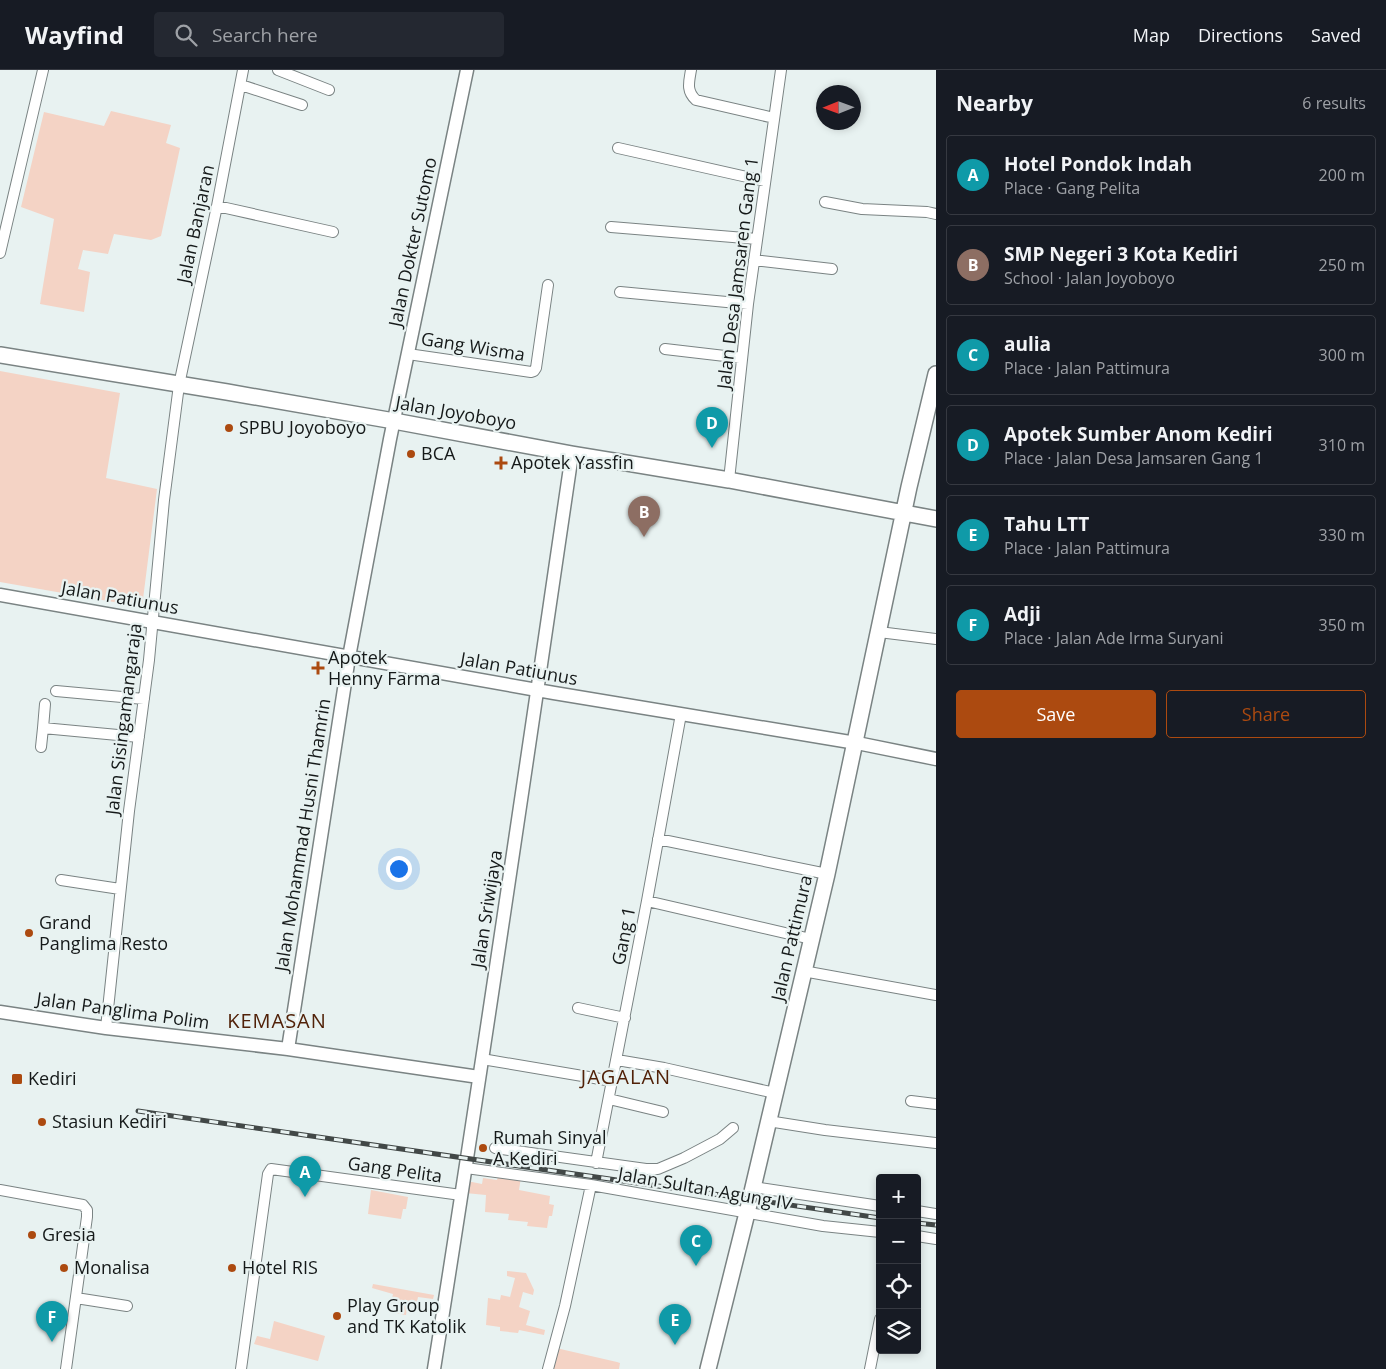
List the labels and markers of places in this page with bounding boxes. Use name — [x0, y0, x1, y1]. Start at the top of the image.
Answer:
pin: D — [696, 407, 728, 448]
place label: SPBU Joyoboyo — [239, 415, 366, 439]
marker: SPBU Joyoboyo — [223, 422, 235, 434]
place label: BCA — [421, 441, 456, 465]
marker: BCA — [405, 448, 417, 460]
place label: Apotek Yassfin — [511, 450, 634, 474]
marker: Apotek Yassfin — [495, 457, 507, 469]
pin: B — [628, 496, 660, 537]
place label: Apotek Henny Farma — [328, 645, 440, 690]
marker: Apotek Henny Farma — [312, 662, 324, 674]
place label: Grand Panglima Resto — [39, 910, 168, 955]
marker: Grand Panglima Resto — [23, 927, 35, 939]
place label: Kediri — [28, 1066, 77, 1090]
marker: Kediri — [10, 1072, 24, 1086]
place label: Stasiun Kediri — [52, 1109, 167, 1133]
marker: Stasiun Kediri — [36, 1116, 48, 1128]
place label: Rumah Sinyal A Kediri — [493, 1125, 607, 1170]
marker: Rumah Sinyal A Kediri — [477, 1142, 489, 1154]
pin: A — [289, 1156, 321, 1197]
place label: Gresia — [42, 1222, 96, 1246]
pin: C — [680, 1225, 712, 1266]
marker: Gresia — [26, 1229, 38, 1241]
place label: Monalisa — [74, 1255, 150, 1279]
place label: Hotel RIS — [242, 1255, 318, 1279]
marker: Monalisa — [58, 1262, 70, 1274]
marker: Hotel RIS — [226, 1262, 238, 1274]
place label: Play Group and TK Katolik — [347, 1293, 467, 1338]
pin: F — [36, 1301, 68, 1342]
pin: E — [659, 1304, 691, 1345]
marker: Play Group and TK Katolik — [331, 1310, 343, 1322]

